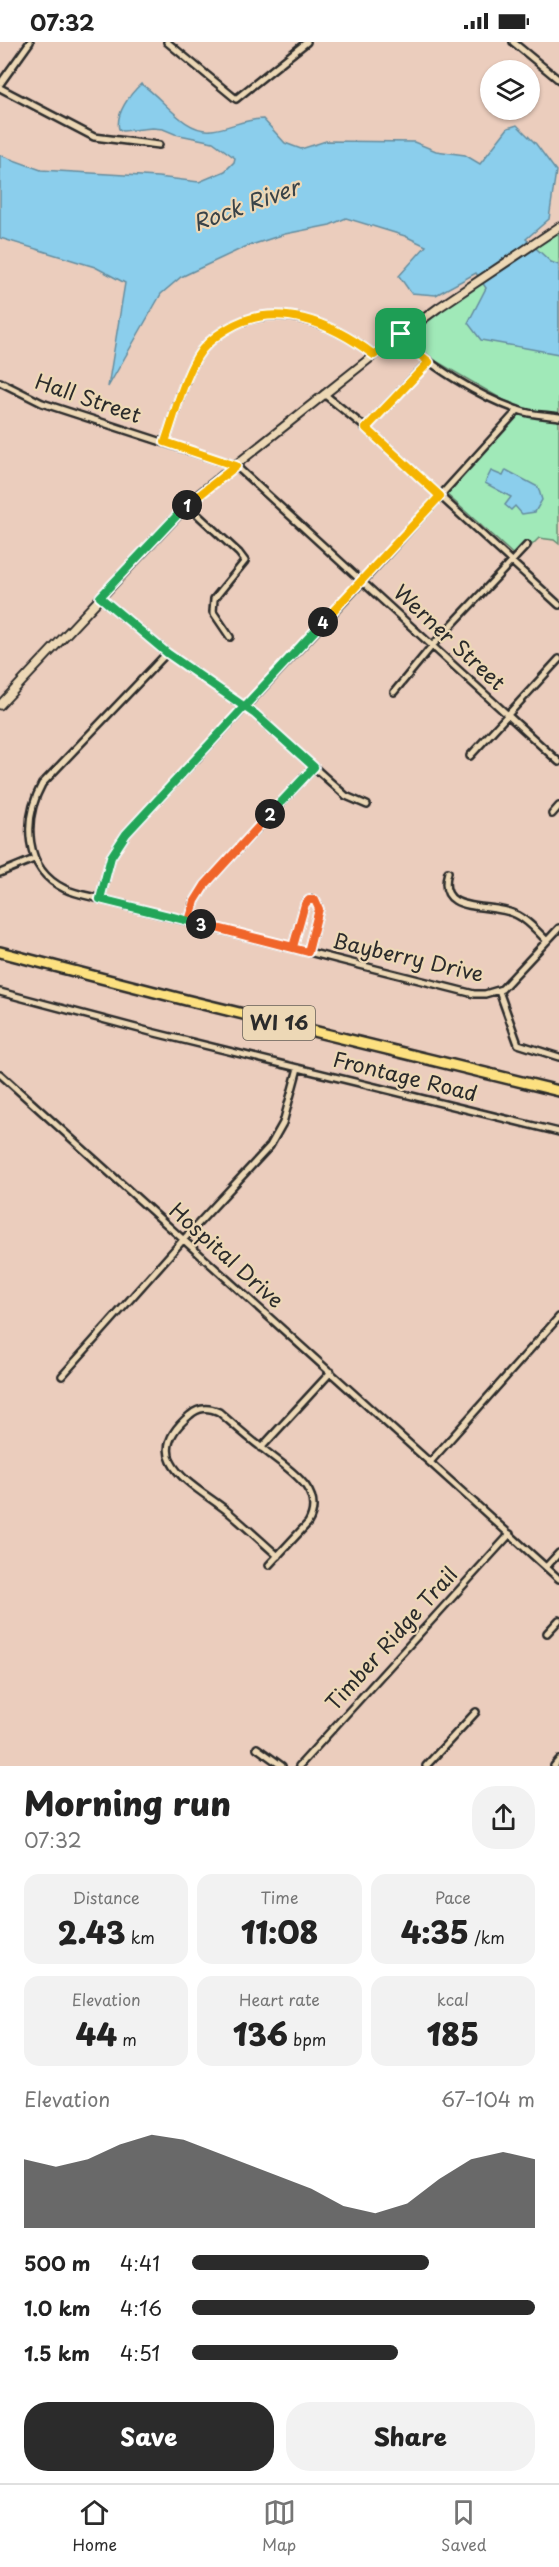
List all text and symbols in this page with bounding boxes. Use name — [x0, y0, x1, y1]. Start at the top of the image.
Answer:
text: 07:32 — [30, 5, 94, 38]
map controls — [480, 60, 540, 120]
button: layers — [480, 60, 540, 120]
water label: Rock River — [188, 168, 306, 238]
pin — [375, 308, 426, 359]
icon: arrive — [384, 317, 417, 350]
street label: Hall Street — [31, 364, 146, 430]
pin: 1 — [172, 490, 202, 520]
text: 1 — [183, 493, 191, 517]
street label: Werner Street — [387, 576, 514, 697]
pin: 4 — [308, 607, 338, 637]
text: 4 — [318, 610, 328, 634]
pin: 2 — [255, 799, 285, 829]
text: 2 — [264, 802, 276, 826]
pin: 3 — [186, 909, 216, 939]
text: 3 — [196, 912, 206, 936]
street label: Bayberry Drive — [330, 923, 487, 989]
road number: WI 16 — [243, 1006, 315, 1040]
street label: Frontage Road — [330, 1042, 481, 1108]
street label: Hospital Drive — [163, 1194, 292, 1315]
street label: Timber Ridge Trail — [317, 1558, 464, 1717]
text: Morning run — [24, 1777, 231, 1827]
button: share — [472, 1786, 535, 1849]
text: 07:32 — [24, 1825, 82, 1855]
text: Distance — [73, 1885, 140, 1909]
text: Time — [261, 1885, 298, 1909]
text: Pace — [435, 1885, 471, 1909]
text: 2.43 — [58, 1909, 126, 1954]
text: 11:08 — [241, 1909, 318, 1954]
text: 4:35 — [401, 1909, 469, 1954]
text: km — [126, 1925, 155, 1949]
text: /km — [469, 1925, 505, 1949]
text: Elevation — [72, 1987, 141, 2011]
text: Heart rate — [239, 1987, 320, 2011]
text: kcal — [437, 1987, 469, 2011]
text: 44 — [76, 2011, 117, 2056]
text: 136 — [233, 2011, 288, 2056]
text: 185 — [427, 2011, 479, 2056]
text: m — [117, 2027, 137, 2051]
text: bpm — [288, 2027, 326, 2051]
text: Elevation — [24, 2084, 110, 2114]
text: 67–104 m — [441, 2084, 535, 2114]
text: 500 m — [24, 2248, 91, 2278]
text: 4:41 — [120, 2248, 160, 2278]
text: 1.0 km — [24, 2293, 91, 2323]
text: 4:16 — [120, 2293, 162, 2323]
text: 1.5 km — [24, 2338, 90, 2368]
text: 4:51 — [120, 2338, 160, 2368]
button: Save — [24, 2402, 274, 2471]
button: Share — [286, 2402, 535, 2471]
tab: Home — [72, 2496, 117, 2556]
tab: Map — [262, 2496, 296, 2556]
tab: Saved — [441, 2496, 487, 2556]

